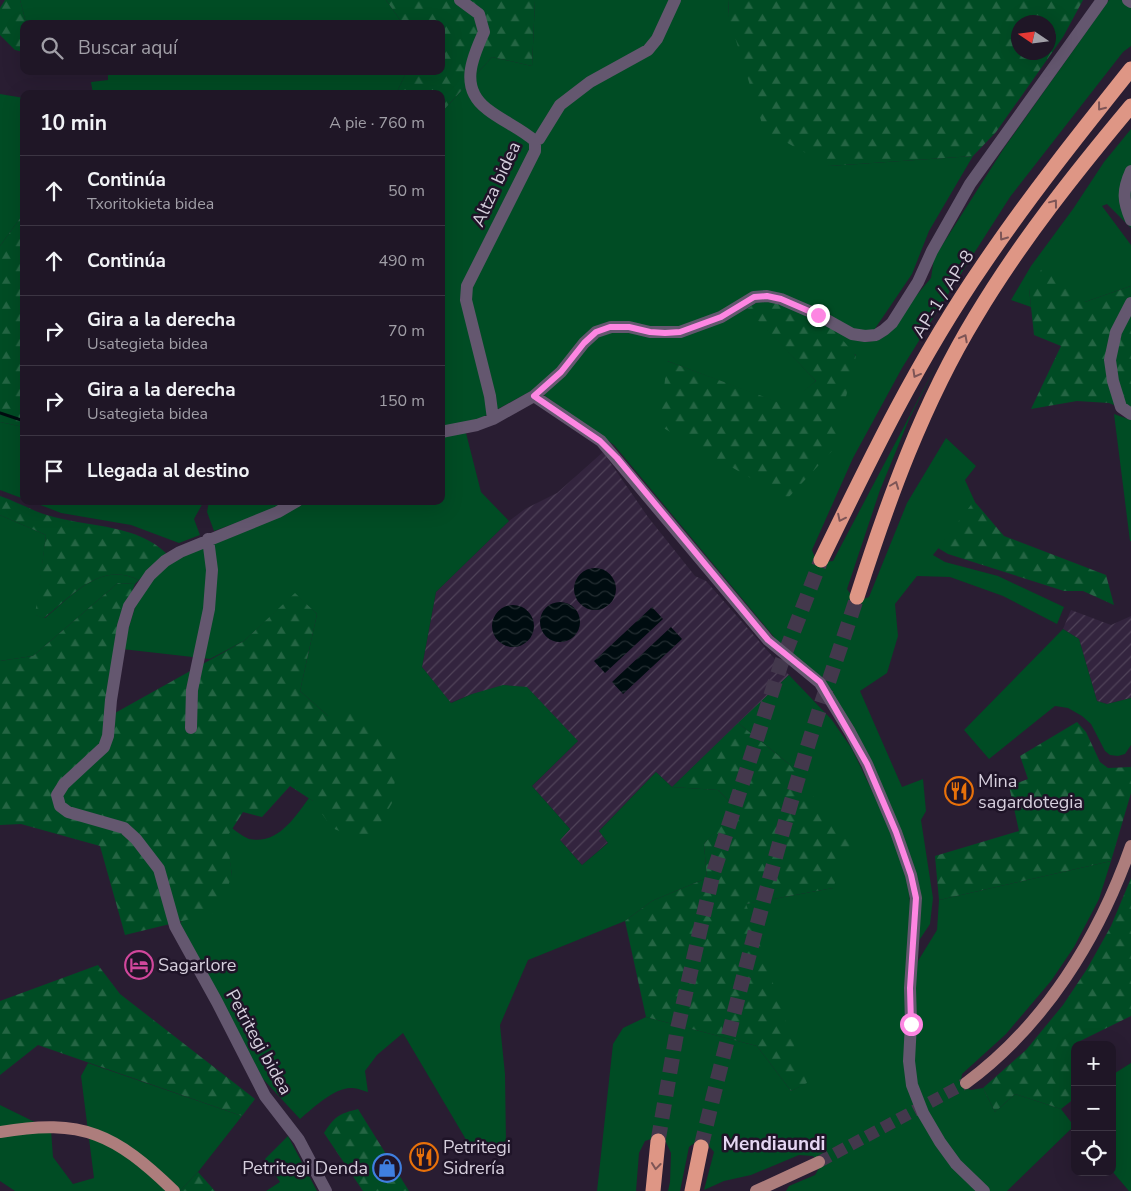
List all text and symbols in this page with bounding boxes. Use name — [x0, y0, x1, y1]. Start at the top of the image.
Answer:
north arrow — [1011, 15, 1056, 60]
search box — [20, 20, 445, 75]
icon: search — [38, 34, 66, 62]
text: Buscar aquí — [78, 35, 177, 61]
one-way arrow — [1098, 101, 1106, 110]
text: 10 min — [40, 109, 107, 137]
text: A pie · 760 m — [329, 112, 425, 134]
street label: Altza bidea — [466, 138, 526, 230]
text: Continúa — [87, 167, 166, 193]
icon: ahead — [40, 177, 68, 205]
text: 50 m — [388, 180, 425, 202]
text: Txoritokieta bidea — [87, 193, 214, 215]
one-way arrow — [1048, 199, 1057, 209]
one-way arrow — [1000, 231, 1009, 241]
street label: AP-1 / AP-8 — [907, 246, 979, 342]
icon: ahead — [40, 247, 68, 275]
text: Continúa — [87, 248, 166, 274]
text: 490 m — [378, 250, 425, 272]
route end — [807, 304, 830, 327]
text: Gira a la derecha — [87, 307, 236, 333]
icon: right — [40, 317, 68, 345]
text: 70 m — [388, 320, 425, 342]
text: Usategieta bidea — [87, 333, 208, 355]
one-way arrow — [958, 334, 968, 343]
one-way arrow — [912, 369, 922, 378]
text: Gira a la derecha — [87, 377, 236, 403]
icon: right — [40, 387, 68, 415]
text: 150 m — [378, 390, 425, 412]
text: Usategieta bidea — [87, 403, 208, 425]
icon: arrive — [40, 457, 68, 485]
text: Llegada al destino — [87, 458, 249, 484]
one-way arrow — [889, 481, 900, 490]
one-way arrow — [837, 513, 847, 522]
place label: Mina sagardotegia — [978, 769, 1083, 814]
restaurant icon: Mina sagardotegia — [944, 776, 974, 806]
hotel icon: Sagarlore — [124, 950, 154, 980]
place label: Sagarlore — [158, 953, 236, 977]
street label: Petritegi bidea — [220, 985, 298, 1099]
route start — [900, 1013, 923, 1036]
map controls — [1071, 1041, 1116, 1176]
button: + — [1071, 1041, 1116, 1086]
button: − — [1071, 1086, 1116, 1131]
district label: Mendiaundi — [723, 1131, 825, 1157]
button: locate — [1071, 1131, 1116, 1176]
place label: Petritegi Sidrería — [443, 1135, 511, 1180]
restaurant icon: Petritegi Sidrería — [409, 1142, 439, 1172]
shop icon: Petritegi Denda — [372, 1153, 402, 1183]
place label: Petritegi Denda — [242, 1156, 368, 1180]
one-way arrow — [651, 1162, 662, 1170]

